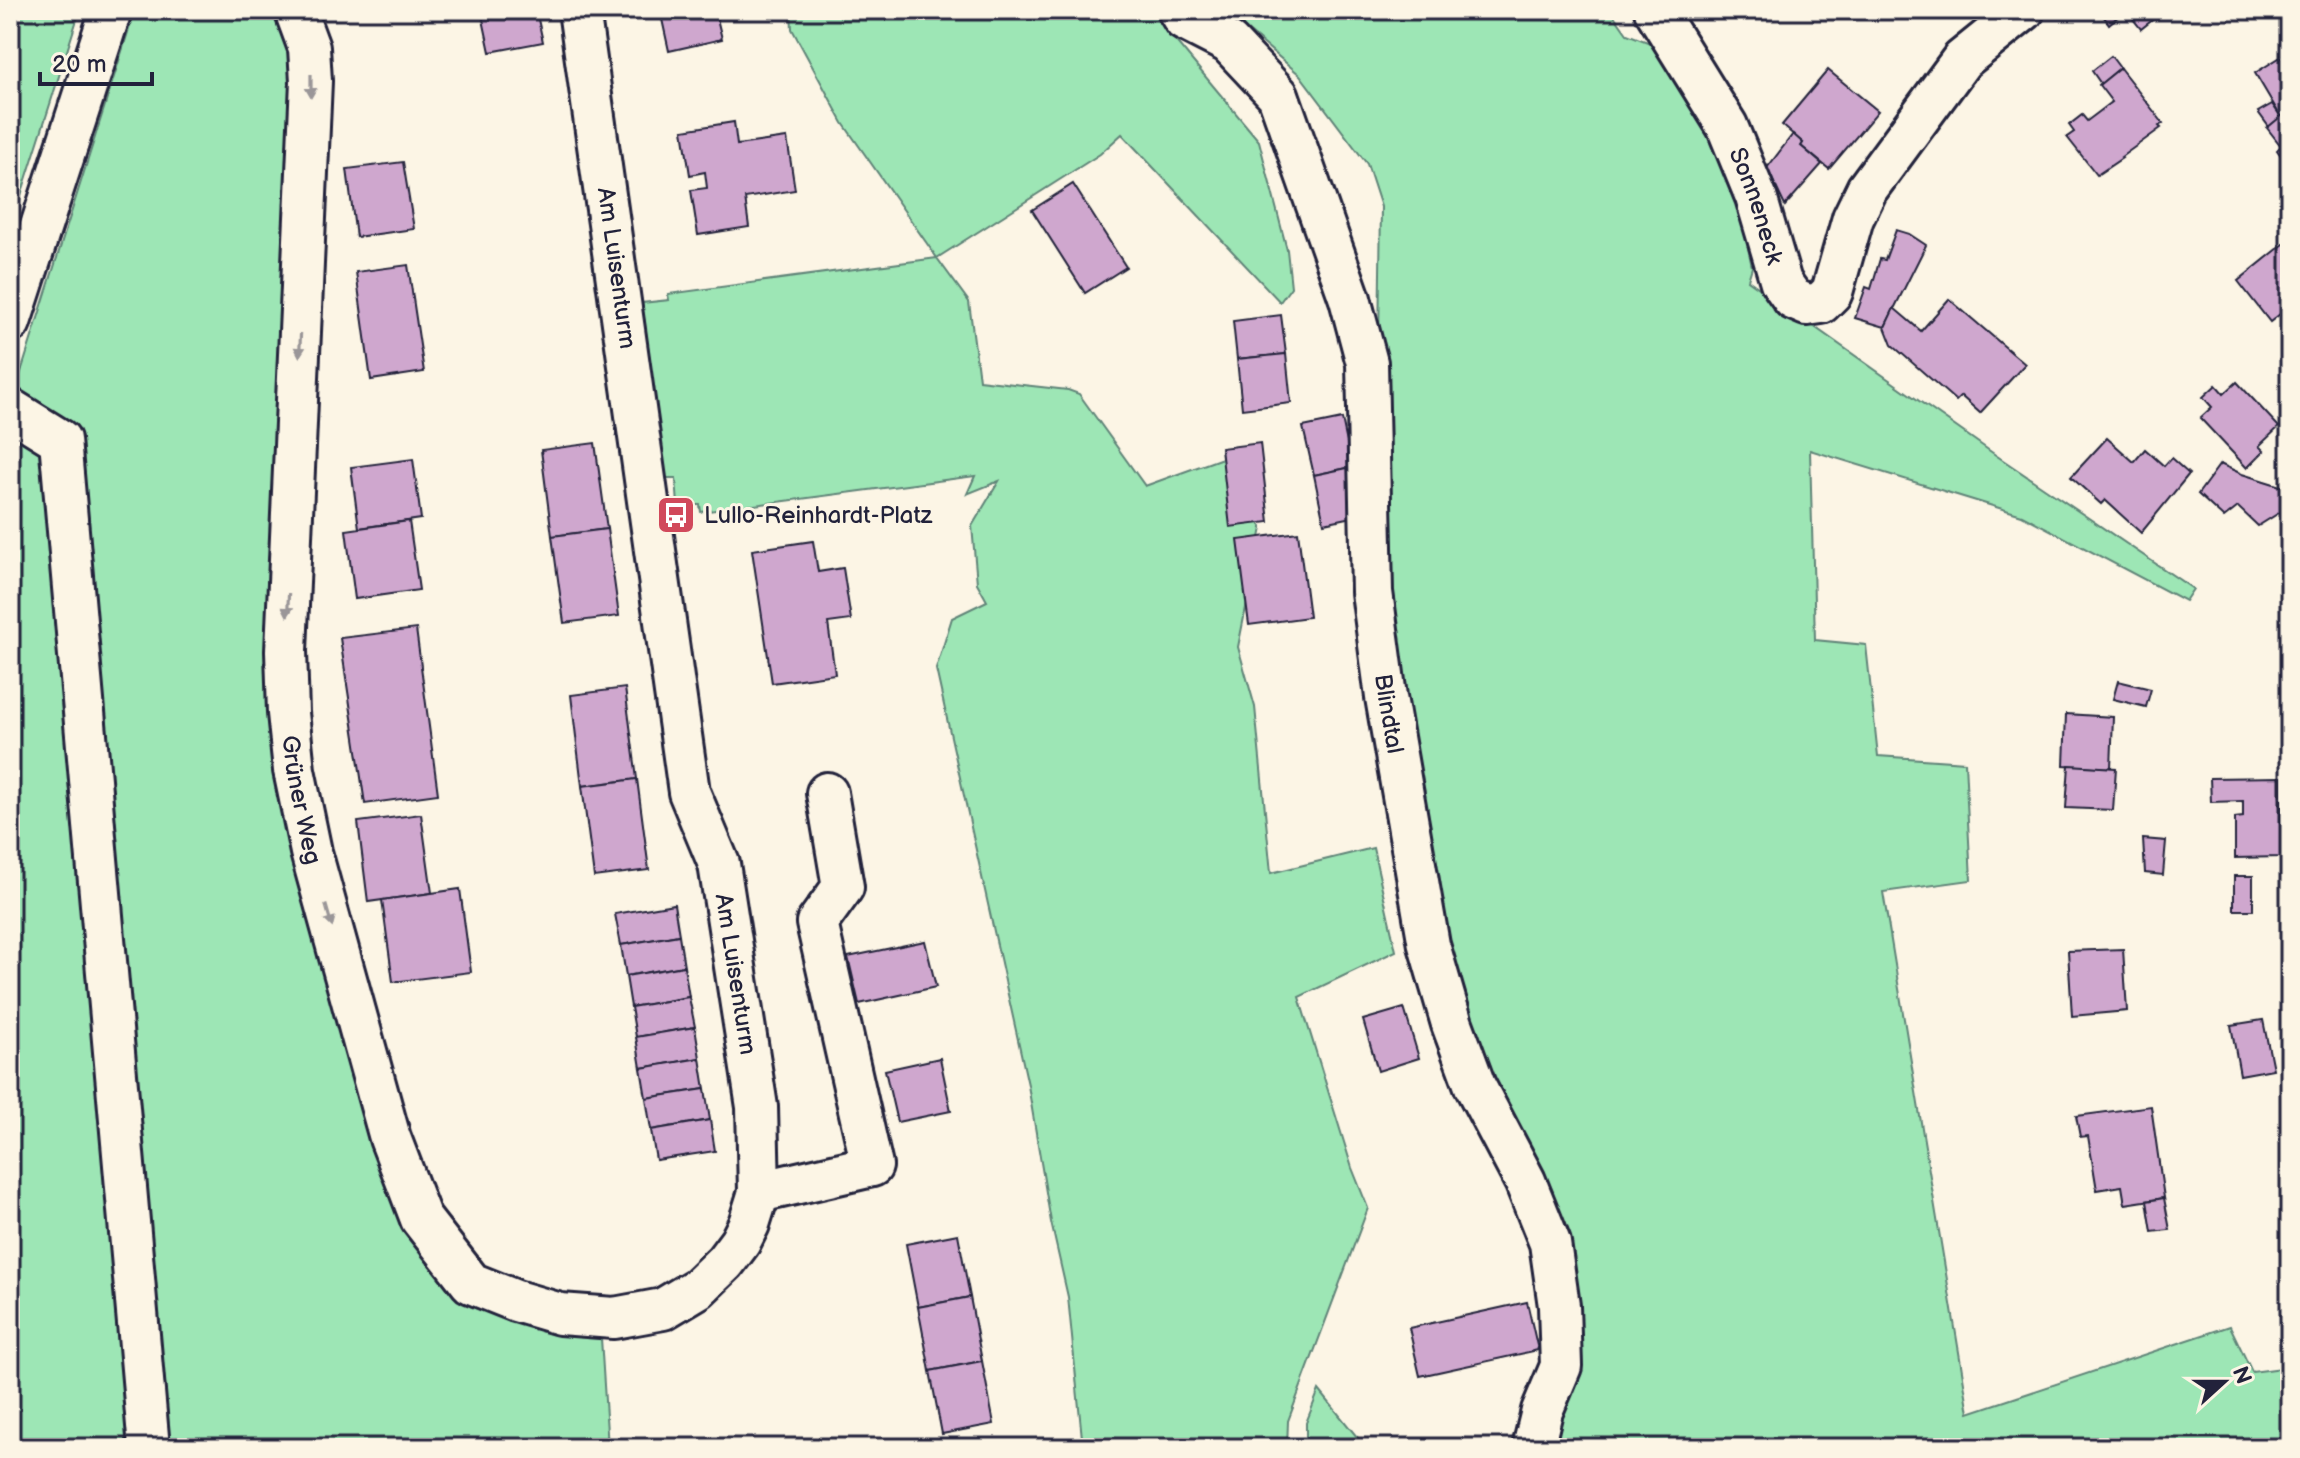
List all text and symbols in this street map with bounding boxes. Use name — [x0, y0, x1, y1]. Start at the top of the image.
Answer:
scale bar — [40, 36, 152, 86]
text: 20 m — [52, 50, 107, 79]
one-way arrow — [305, 74, 317, 99]
street label: Sonneneck — [1722, 143, 1789, 268]
street label: Am Luisenturm — [591, 186, 642, 351]
one-way arrow — [293, 333, 306, 358]
bus stop icon: Lullo-Reinhardt-Platz — [655, 494, 697, 536]
place label: Lullo-Reinhardt-Platz — [704, 501, 933, 530]
one-way arrow — [281, 593, 294, 618]
street label: Blindtal — [1368, 672, 1410, 756]
street label: Grüner Weg — [275, 734, 328, 868]
street label: Am Luisenturm — [708, 892, 763, 1057]
one-way arrow — [323, 905, 336, 929]
north arrow — [2184, 1342, 2264, 1422]
text: N — [2226, 1363, 2257, 1388]

